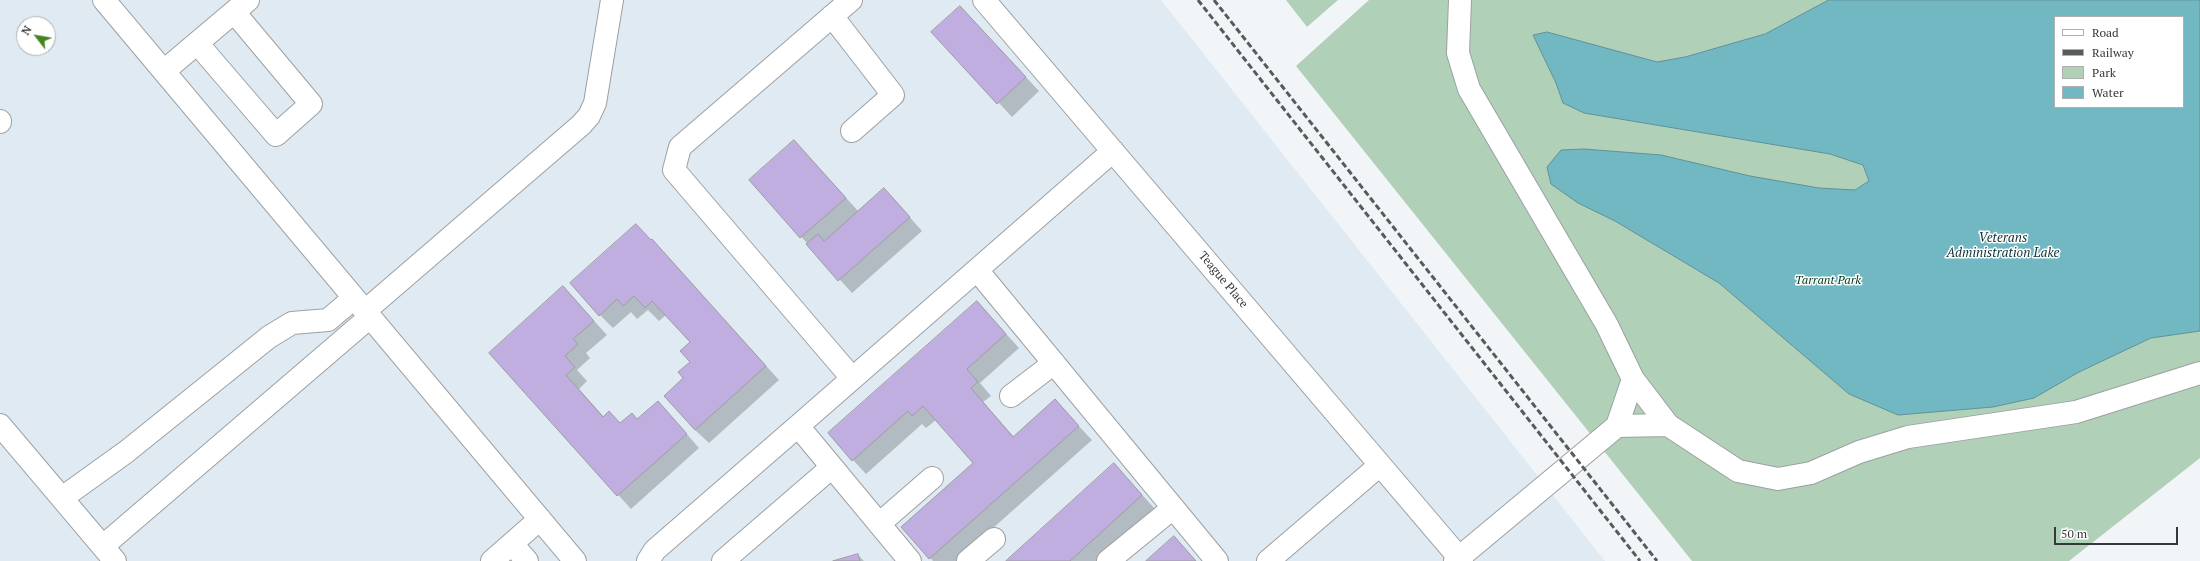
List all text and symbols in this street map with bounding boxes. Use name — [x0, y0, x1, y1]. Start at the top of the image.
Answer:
north arrow — [16, 16, 56, 56]
legend — [2054, 16, 2184, 108]
text: N — [18, 23, 35, 38]
text: Road — [2092, 25, 2119, 40]
text: Railway — [2092, 45, 2134, 60]
text: Park — [2092, 65, 2116, 80]
text: Water — [2092, 85, 2124, 100]
water label: Veterans Administration Lake — [1947, 230, 2059, 261]
street label: Teague Place — [1195, 249, 1251, 311]
park label: Tarrant Park — [1795, 274, 1861, 288]
scale bar — [2056, 519, 2180, 545]
text: 50 m — [2061, 526, 2087, 541]

